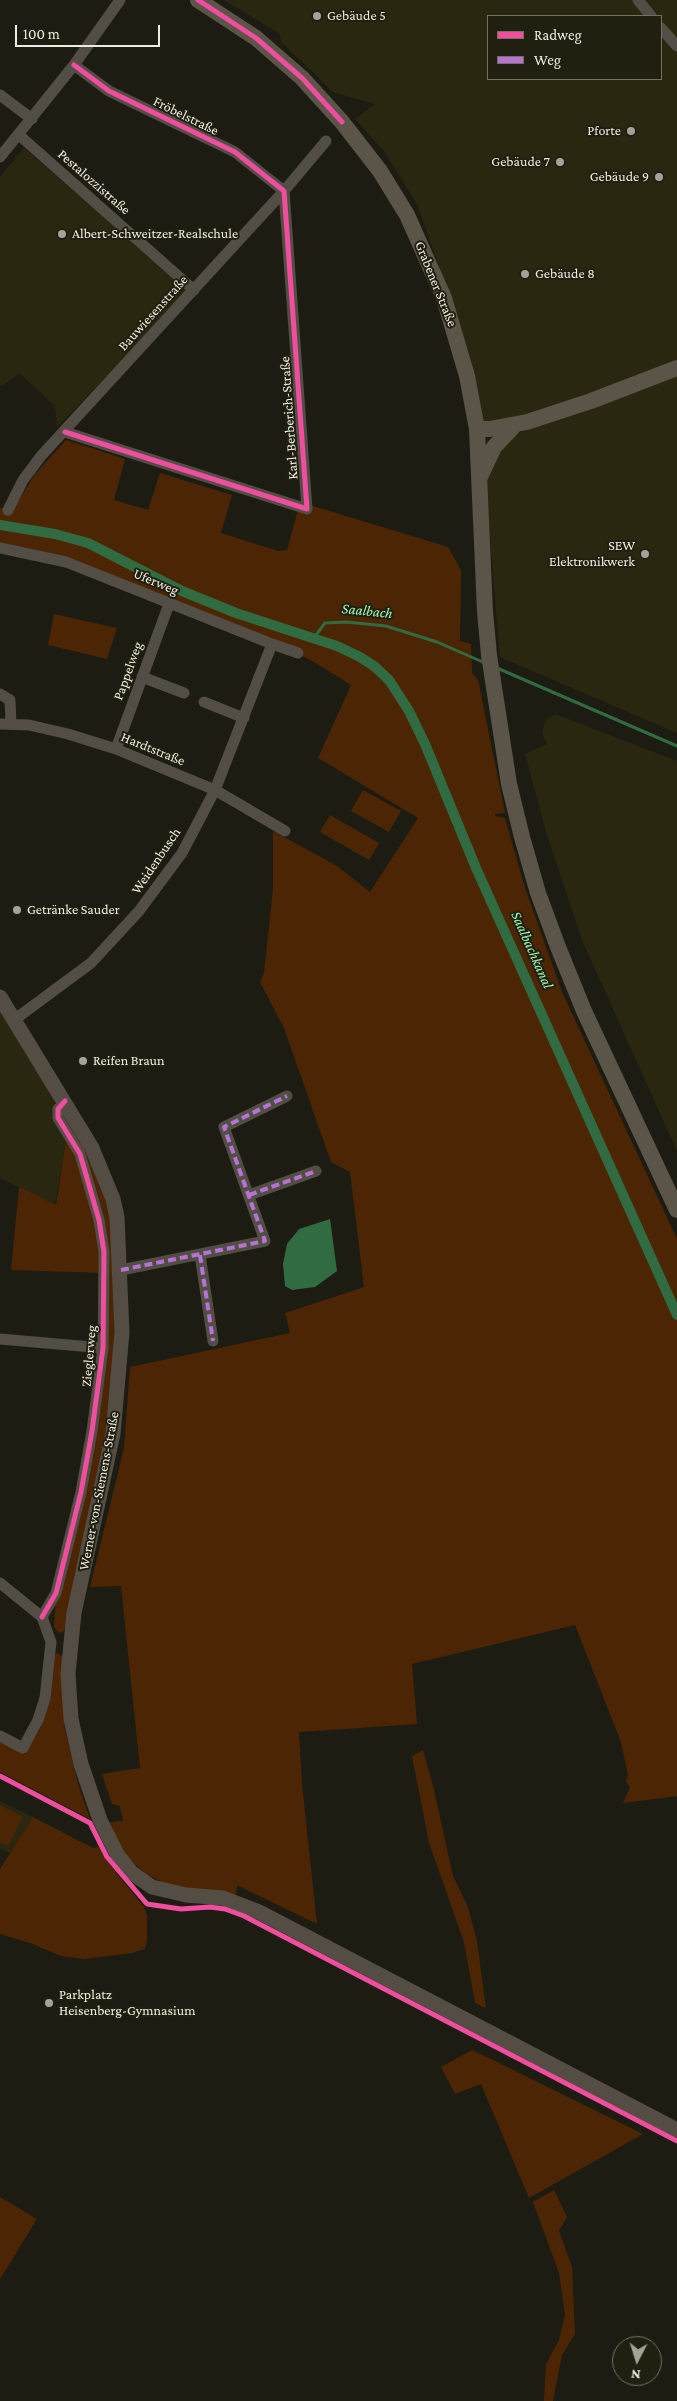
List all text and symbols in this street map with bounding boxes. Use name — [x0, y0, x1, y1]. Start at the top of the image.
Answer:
place label: Gebäude 5 — [327, 8, 386, 24]
marker: Gebäude 5 — [311, 10, 323, 22]
scale bar — [18, 15, 162, 47]
legend — [487, 15, 662, 80]
text: 100 m — [23, 26, 60, 42]
text: Radweg — [534, 27, 582, 43]
text: Weg — [534, 52, 561, 68]
street label: Fröbelstraße — [151, 93, 221, 139]
place label: Pforte — [587, 123, 621, 139]
marker: Pforte — [625, 125, 637, 137]
street label: Pestalozzistraße — [54, 146, 134, 218]
place label: Gebäude 7 — [491, 154, 550, 170]
marker: Gebäude 7 — [554, 156, 566, 168]
place label: Gebäude 9 — [590, 169, 649, 185]
marker: Gebäude 9 — [653, 171, 665, 183]
place label: Albert-Schweitzer-Realschule — [72, 226, 238, 242]
marker: Albert-Schweitzer-Realschule — [56, 228, 68, 240]
street label: Grabener Straße — [411, 239, 461, 329]
place label: Gebäude 8 — [535, 266, 595, 282]
marker: Gebäude 8 — [519, 268, 531, 280]
street label: Bauwiesenstraße — [115, 272, 191, 354]
street label: Karl-Berberich-Straße — [276, 356, 302, 480]
place label: SEW Elektronikwerk — [549, 538, 635, 570]
marker: SEW Elektronikwerk — [639, 548, 651, 560]
street label: Uferweg — [131, 565, 181, 599]
water label: Saalbach — [341, 599, 393, 623]
street label: Pappelweg — [110, 640, 146, 702]
street label: Hardtstraße — [119, 729, 187, 769]
street label: Weidenbusch — [128, 825, 184, 897]
place label: Getränke Sauder — [27, 902, 120, 918]
marker: Getränke Sauder — [11, 904, 23, 916]
water label: Saalbachkanal — [507, 909, 557, 991]
place label: Reifen Braun — [93, 1053, 165, 1069]
marker: Reifen Braun — [77, 1055, 89, 1067]
street label: Zieglerweg — [78, 1324, 100, 1388]
street label: Werner-von-Siemens-Straße — [75, 1410, 123, 1572]
place label: Parkplatz Heisenberg-Gymnasium — [59, 1987, 195, 2020]
marker: Parkplatz Heisenberg-Gymnasium — [43, 1997, 55, 2009]
north arrow — [612, 2336, 662, 2386]
text: N — [630, 2367, 641, 2383]

